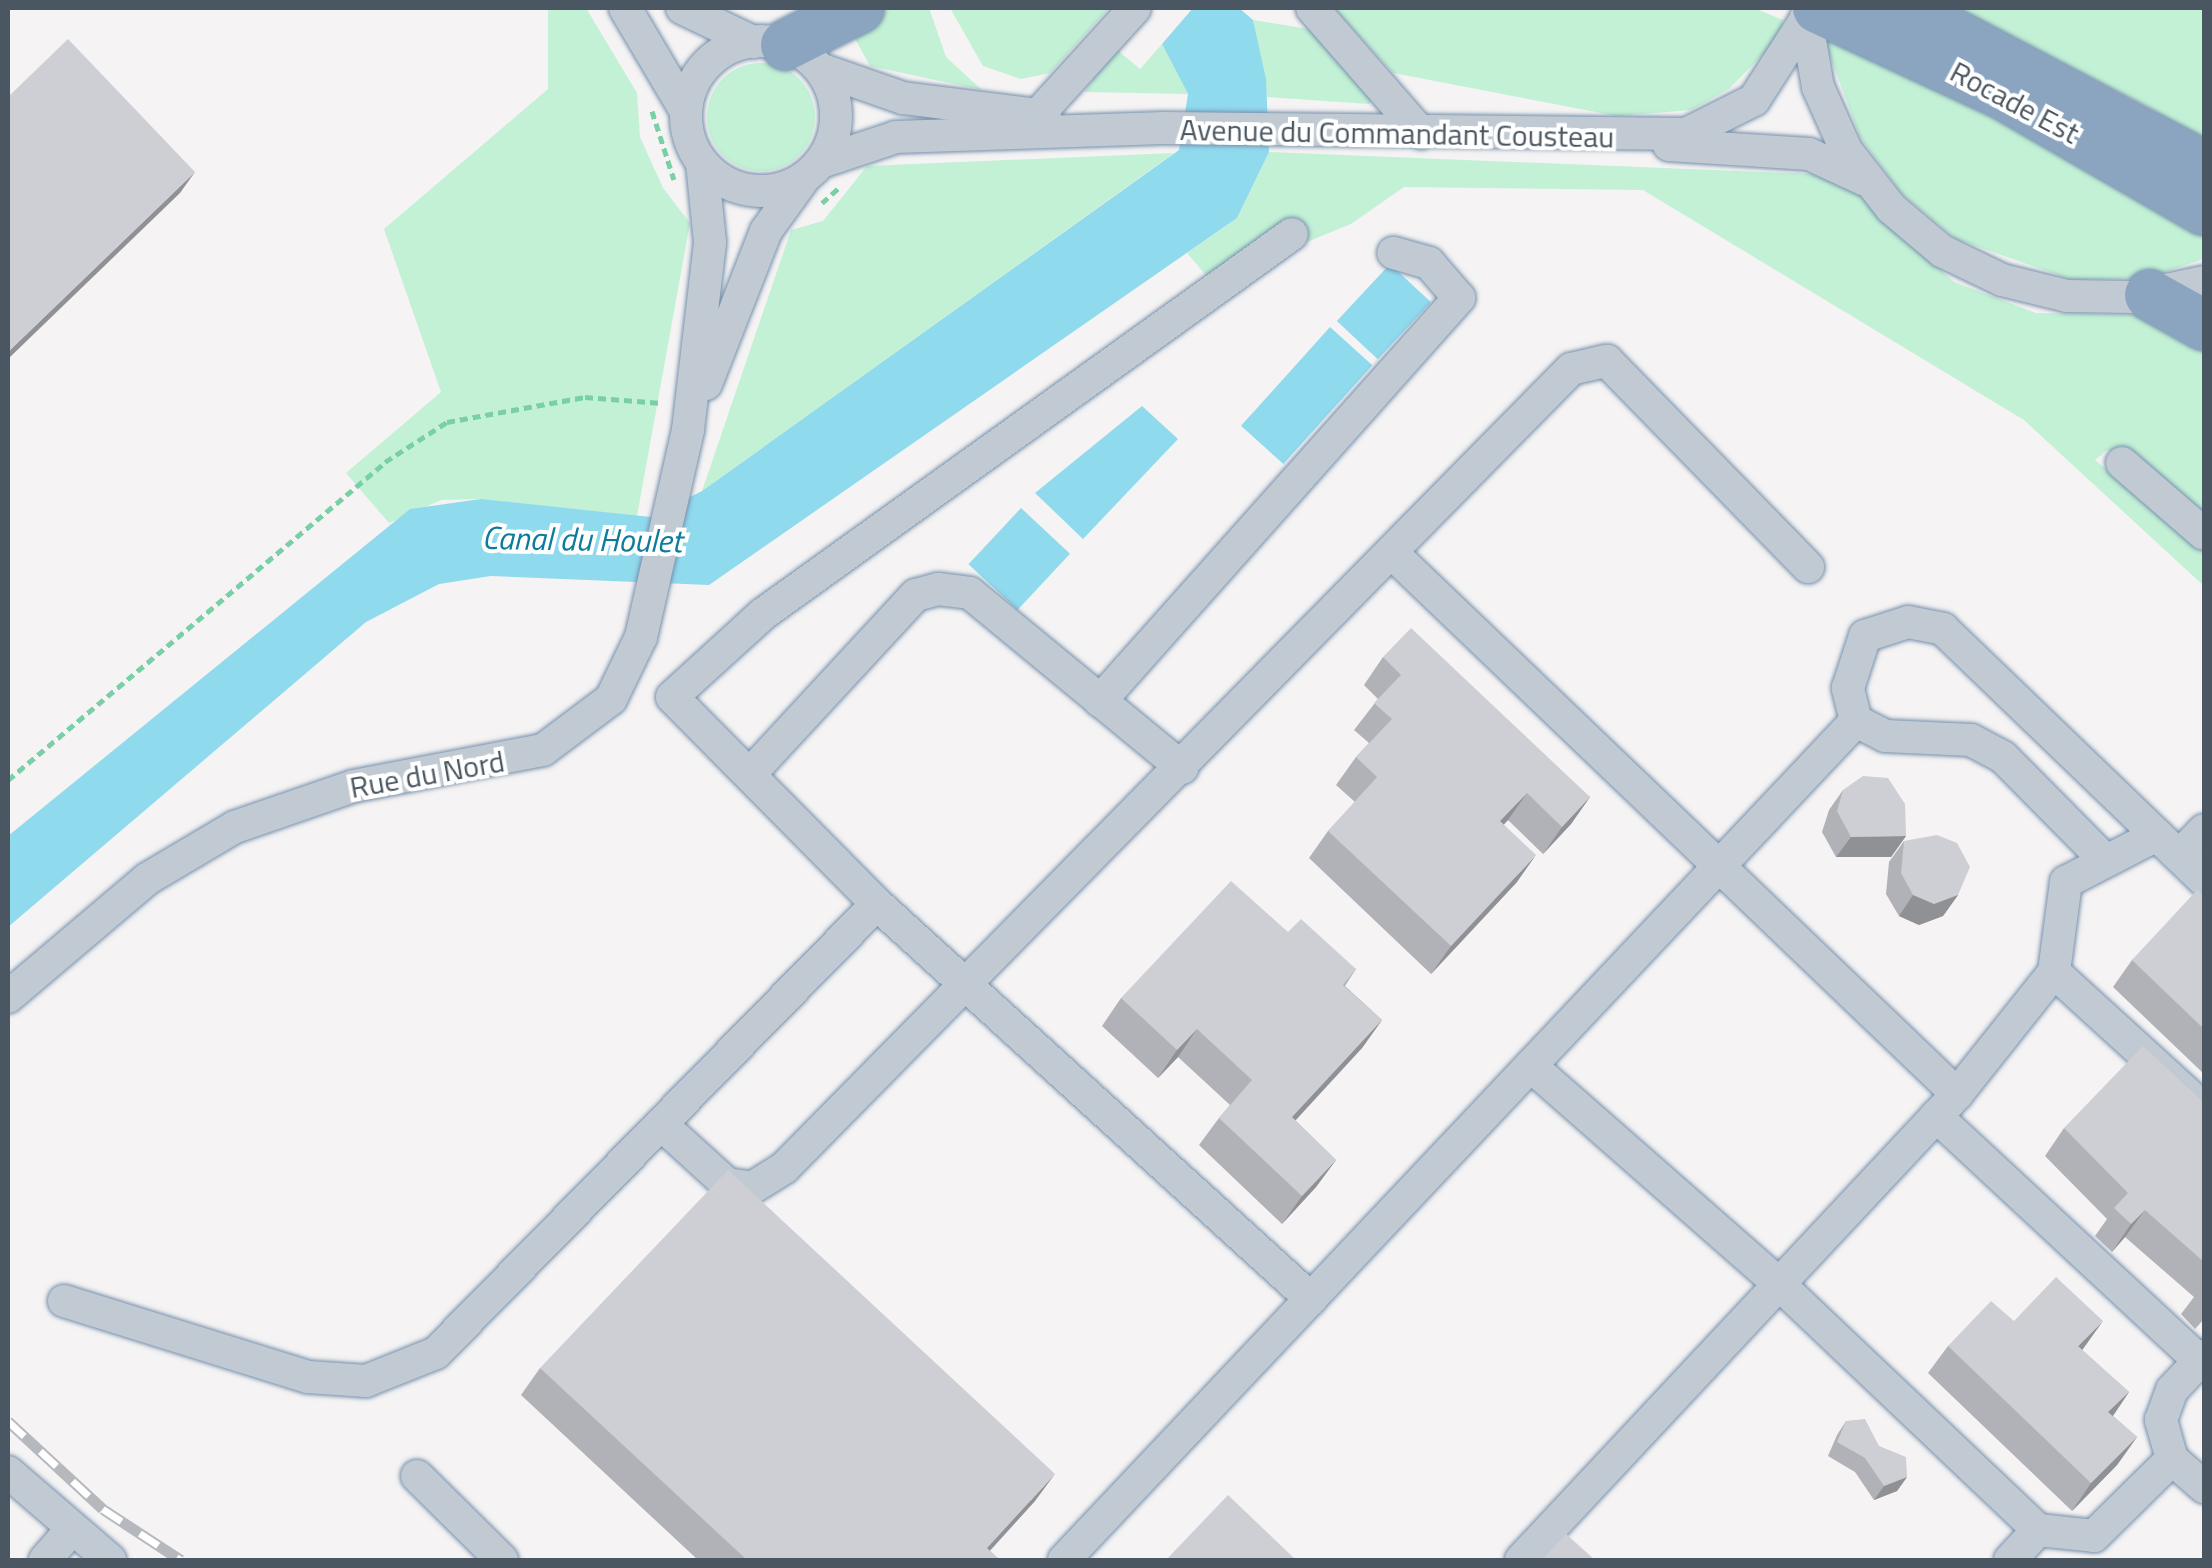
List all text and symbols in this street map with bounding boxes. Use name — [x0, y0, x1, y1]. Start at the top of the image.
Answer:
street label: Rocade Est — [1944, 53, 2086, 151]
street label: Avenue du Commandant Cousteau — [1180, 111, 1614, 155]
water label: Canal du Houlet — [482, 518, 682, 560]
street label: Rue du Nord — [347, 743, 507, 805]

